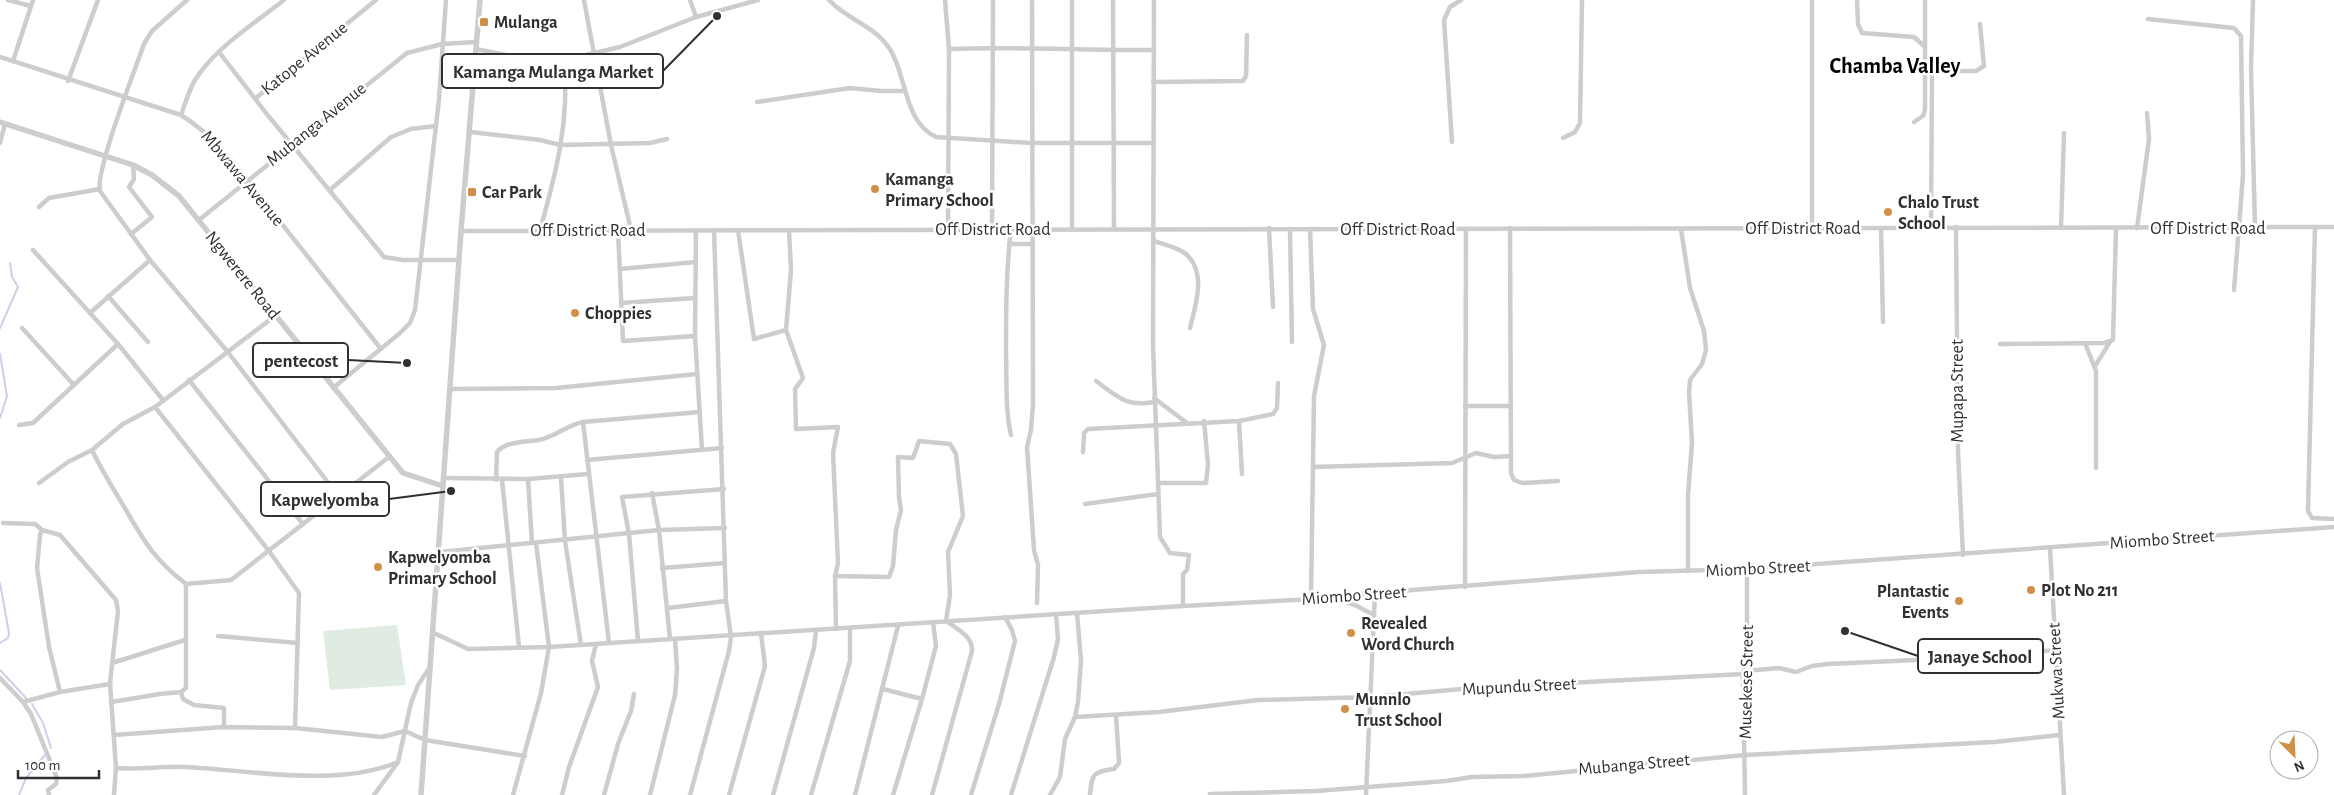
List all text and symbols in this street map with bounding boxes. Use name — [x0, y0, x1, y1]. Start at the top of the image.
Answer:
place label: Mulanga — [494, 14, 558, 32]
marker: Mulanga — [478, 16, 490, 28]
street label: Katope Avenue — [258, 19, 351, 99]
callout: Kamanga Mulanga Market — [442, 54, 663, 88]
district label: Chamba Valley — [1830, 55, 1961, 78]
text: Kamanga Mulanga Market — [453, 63, 654, 82]
street label: Mubanga Avenue — [264, 79, 370, 170]
street label: Mbwawa Avenue — [197, 127, 287, 230]
place label: Kamanga Primary School — [885, 171, 994, 210]
marker: Kamanga Primary School — [869, 183, 881, 195]
place label: Car Park — [482, 184, 542, 202]
marker: Car Park — [466, 186, 478, 198]
place label: Chalo Trust School — [1898, 194, 1979, 233]
marker: Chalo Trust School — [1882, 206, 1894, 218]
street label: Off District Road — [1745, 220, 1861, 238]
street label: Off District Road — [2150, 220, 2266, 238]
street label: Off District Road — [935, 221, 1051, 239]
street label: Off District Road — [1340, 221, 1456, 239]
street label: Off District Road — [530, 222, 646, 240]
street label: Ngwerere Road — [201, 228, 283, 323]
place label: Choppies — [585, 305, 652, 323]
marker: Choppies — [569, 307, 581, 319]
street label: Mupapa Street — [1949, 339, 1967, 443]
callout: pentecost — [253, 343, 348, 377]
text: pentecost — [264, 352, 339, 371]
callout: Kapwelyomba — [261, 482, 389, 516]
text: Kapwelyomba — [271, 491, 379, 510]
street label: Miombo Street — [2109, 527, 2215, 553]
place label: Kapwelyomba Primary School — [388, 549, 497, 588]
street label: Miombo Street — [1705, 557, 1811, 581]
marker: Kapwelyomba Primary School — [372, 561, 384, 573]
place label: Plot No 211 — [2041, 582, 2119, 600]
street label: Miombo Street — [1301, 583, 1407, 609]
place label: Plantastic Events — [1877, 583, 1949, 622]
marker: Plot No 211 — [2025, 584, 2037, 596]
marker: Plantastic Events — [1953, 595, 1965, 607]
place label: Revealed Word Church — [1361, 615, 1455, 654]
street label: Mukwa Street — [2045, 622, 2069, 720]
street label: Musekese Street — [1737, 624, 1757, 739]
marker: Revealed Word Church — [1345, 627, 1357, 639]
callout: Janaye School — [1918, 639, 2043, 673]
text: Janaye School — [1928, 648, 2032, 667]
street label: Mupundu Street — [1461, 675, 1577, 699]
place label: Munnlo Trust School — [1355, 691, 1442, 730]
marker: Munnlo Trust School — [1339, 703, 1351, 715]
north arrow — [2269, 730, 2319, 780]
scale bar — [18, 748, 99, 780]
street label: Mubanga Street — [1578, 751, 1691, 779]
text: 100 m — [25, 758, 60, 773]
text: N — [2292, 758, 2306, 774]

